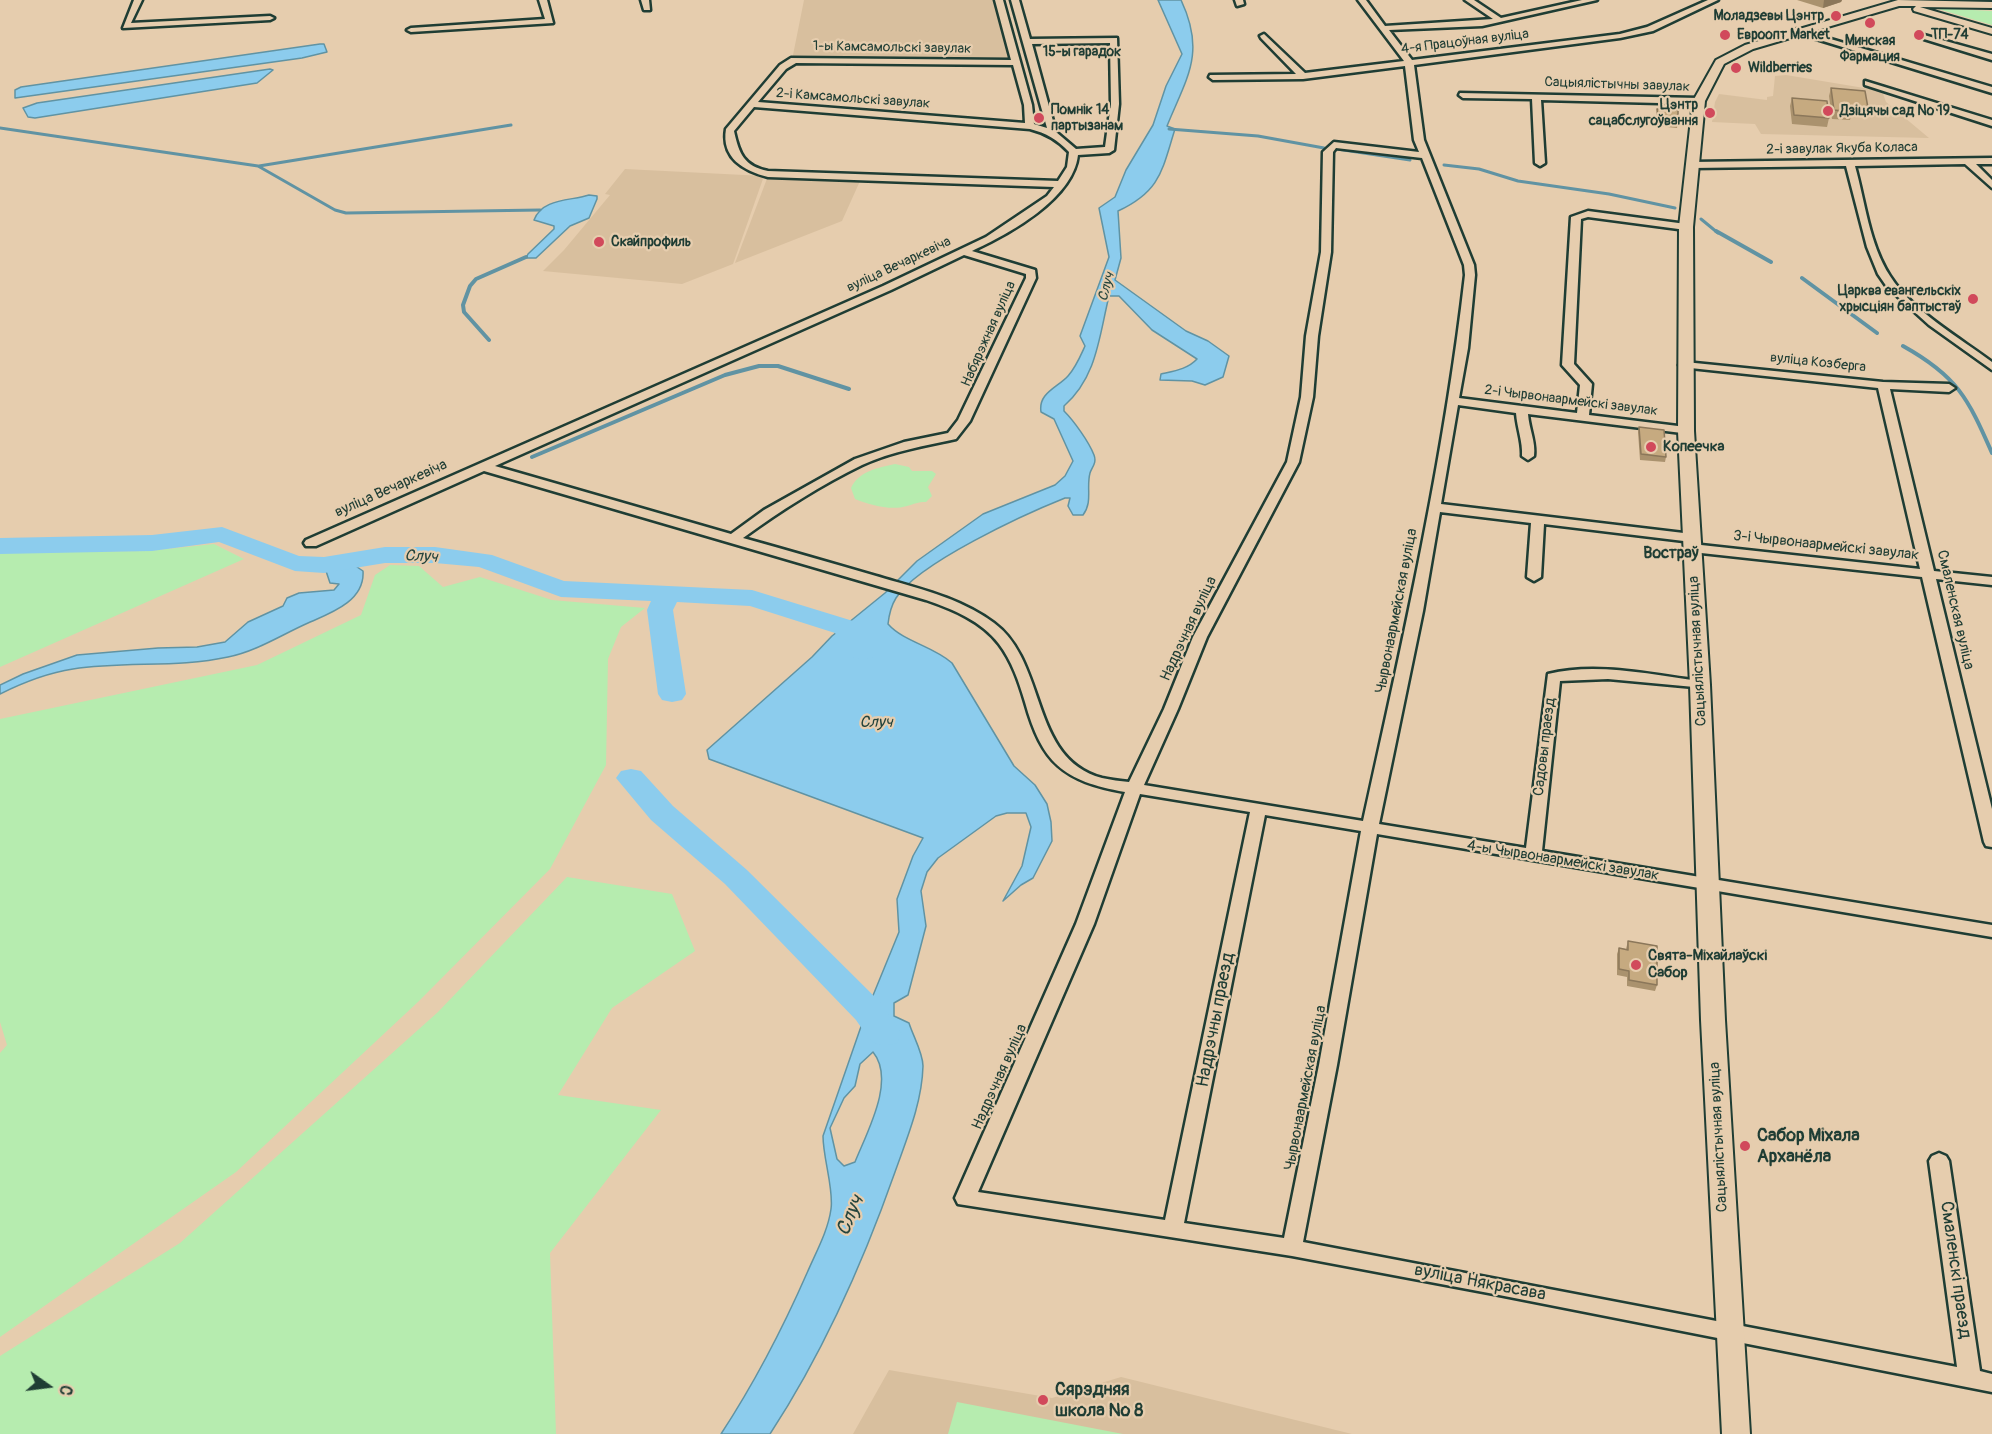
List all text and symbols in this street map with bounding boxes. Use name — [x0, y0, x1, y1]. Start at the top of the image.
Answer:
place label: Моладзевы Цэнтр — [1713, 8, 1824, 24]
marker: Моладзевы Цэнтр — [1829, 9, 1843, 23]
marker: Минская Фармация — [1863, 16, 1877, 30]
street label: 4-я Працоўная вуліца — [1400, 26, 1530, 58]
place label: Евроопт Market — [1737, 27, 1830, 43]
place label: ТП-74 — [1931, 27, 1969, 43]
marker: Евроопт Market — [1718, 28, 1732, 42]
marker: ТП-74 — [1912, 28, 1926, 42]
place label: Минская Фармация — [1840, 33, 1900, 66]
street label: 1-ы Камсамольскі завулак — [813, 38, 971, 58]
district label: 15-ы гарадок — [1043, 44, 1121, 60]
place label: Wildberries — [1748, 60, 1812, 76]
marker: Wildberries — [1729, 61, 1743, 75]
street label: Сацыялістычны завулак — [1544, 74, 1690, 96]
street label: 2-і Камсамольскі завулак — [775, 85, 931, 113]
place label: Цэнтр сацабслугоўвання — [1589, 97, 1698, 130]
place label: Помнік 14 партызанам — [1051, 102, 1123, 134]
place label: Дзіцячы сад № 19 — [1840, 103, 1950, 119]
marker: Дзіцячы сад № 19 — [1821, 104, 1835, 118]
marker: Цэнтр сацабслугоўвання — [1703, 106, 1717, 120]
marker: Помнік 14 партызанам — [1032, 111, 1046, 125]
street label: 2-і завулак Якуба Коласа — [1766, 139, 1918, 159]
street label: вуліца Вечаркевіча — [844, 233, 954, 297]
place label: Скайпрофиль — [611, 234, 691, 250]
marker: Скайпрофиль — [592, 235, 606, 249]
water label: Случ — [1095, 271, 1119, 303]
street label: Набярэжная вуліца — [958, 279, 1020, 389]
place label: Царква евангельскіх хрысціян баптыстаў — [1838, 283, 1961, 316]
marker: Царква евангельскіх хрысціян баптыстаў — [1966, 292, 1980, 306]
street label: вуліца Козберга — [1769, 350, 1867, 376]
street label: 2-і Чырвонаармейскі завулак — [1483, 382, 1659, 420]
place label: Копеечка — [1663, 438, 1724, 456]
marker: Копеечка — [1644, 440, 1658, 454]
street label: вуліца Вечаркевіча — [332, 456, 450, 522]
street label: Чырвонаармейская вуліца — [1372, 527, 1422, 695]
street label: 3-і Чырвонаармейскі завулак — [1732, 527, 1920, 565]
district label: Востраў — [1643, 544, 1699, 564]
water label: Случ — [404, 547, 438, 567]
street label: Смаленская вуліца — [1932, 548, 1978, 672]
street label: Надрэчная вуліца — [1157, 574, 1221, 684]
street label: Сацыялістычная вуліца — [1685, 575, 1711, 727]
street label: Садовы праезд — [1530, 697, 1560, 797]
water label: Случ — [859, 713, 893, 733]
street label: 4-ы Чырвонаармейскі завулак — [1466, 837, 1660, 885]
place label: Свята-Міхайлаўскі Сабор — [1648, 947, 1767, 982]
street label: Надрэчны праезд — [1192, 951, 1240, 1089]
marker: Свята-Міхайлаўскі Сабор — [1629, 958, 1643, 972]
street label: Чырвонаармейская вуліца — [1281, 1004, 1331, 1172]
street label: Надрэчная вуліца — [969, 1021, 1031, 1133]
street label: Сацыялістычная вуліца — [1706, 1061, 1732, 1213]
place label: Сабор Міхала Арханёла — [1757, 1125, 1860, 1168]
marker: Сабор Міхала Арханёла — [1738, 1139, 1752, 1153]
water label: Случ — [832, 1192, 870, 1240]
street label: Смаленскі праезд — [1935, 1200, 1975, 1340]
street label: вуліца Някрасава — [1412, 1260, 1548, 1306]
north arrow — [18, 1356, 78, 1416]
place label: Сярэдняя школа № 8 — [1055, 1379, 1143, 1422]
text: С — [55, 1383, 76, 1398]
marker: Сярэдняя школа № 8 — [1036, 1393, 1050, 1407]

